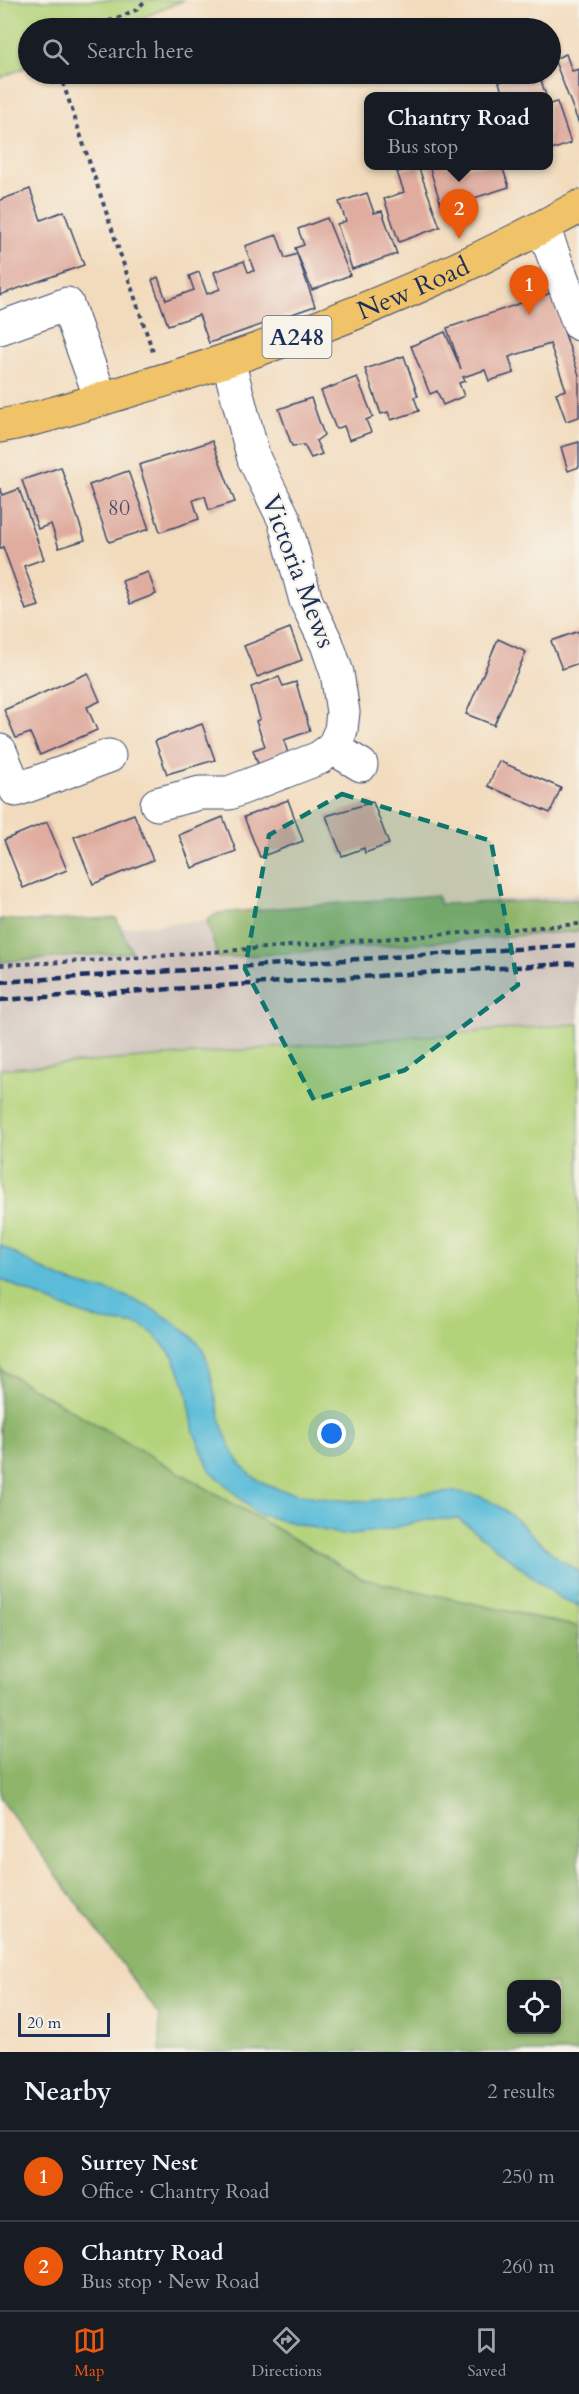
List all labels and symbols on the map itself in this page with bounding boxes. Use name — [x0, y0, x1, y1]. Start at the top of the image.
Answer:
pin: 2 — [440, 190, 478, 239]
street label: New Road — [352, 249, 475, 328]
pin: 1 — [510, 266, 548, 315]
road number: A248 — [262, 316, 332, 358]
street label: Victoria Mews — [253, 490, 344, 653]
house number: 80 — [108, 493, 130, 523]
your location — [317, 1419, 346, 1448]
scale bar — [18, 2010, 110, 2038]

